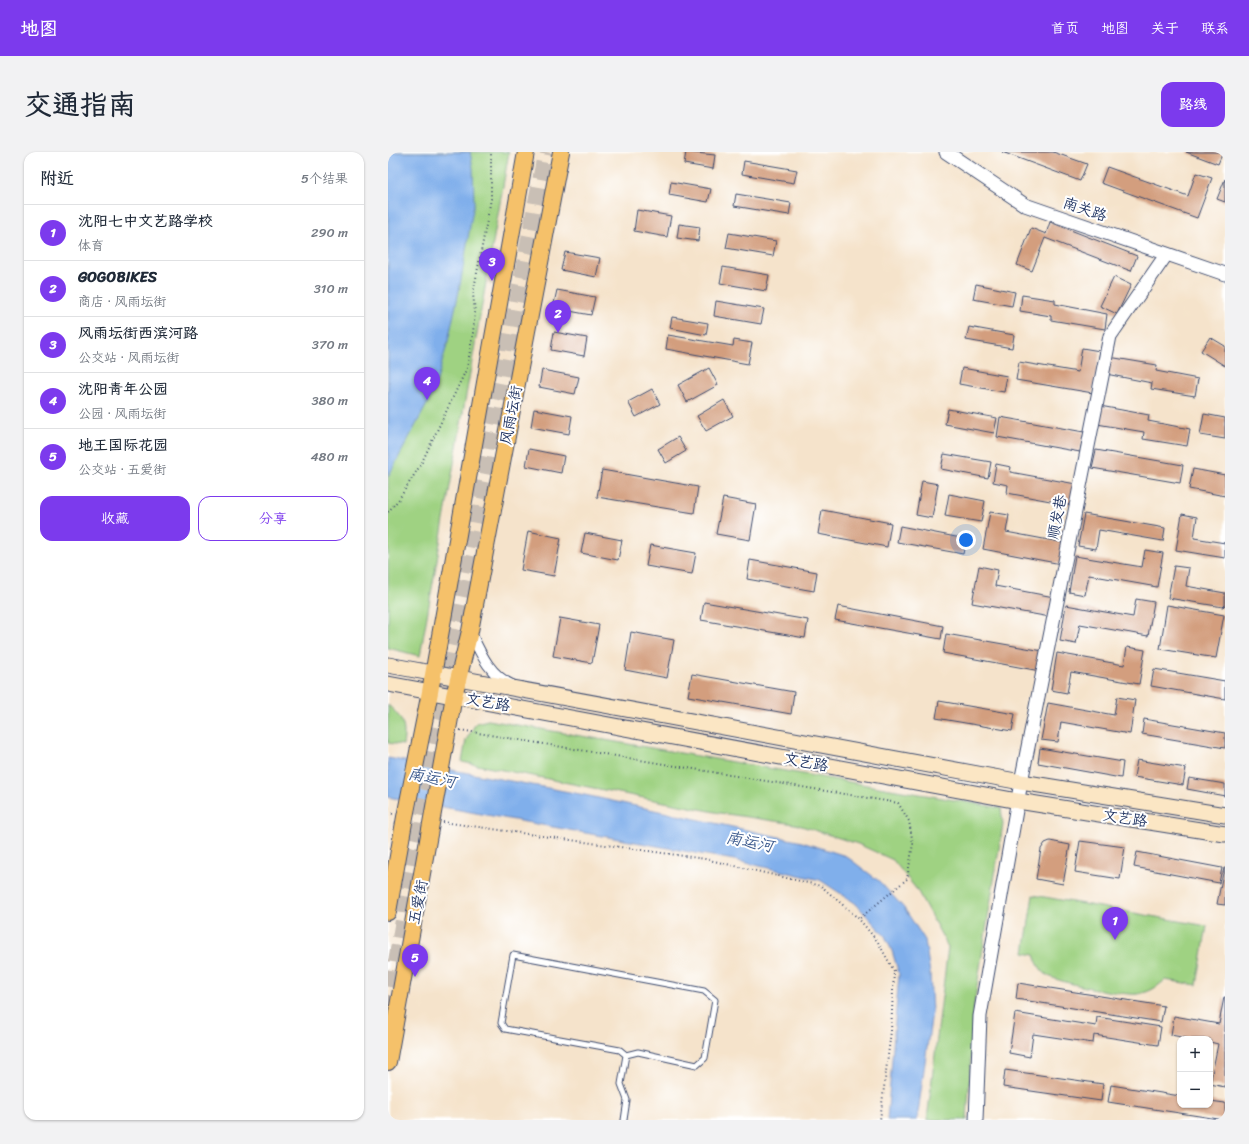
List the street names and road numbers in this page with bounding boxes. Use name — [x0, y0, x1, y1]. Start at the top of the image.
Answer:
street label: 南关路 — [1059, 189, 1111, 229]
street label: 风雨坛街 — [493, 383, 529, 447]
street label: 顺发巷 — [1040, 492, 1074, 542]
street label: 文艺路 — [464, 685, 512, 719]
street label: 文艺路 — [781, 745, 831, 779]
street label: 文艺路 — [1101, 802, 1149, 834]
street label: 五爱街 — [401, 877, 435, 927]

